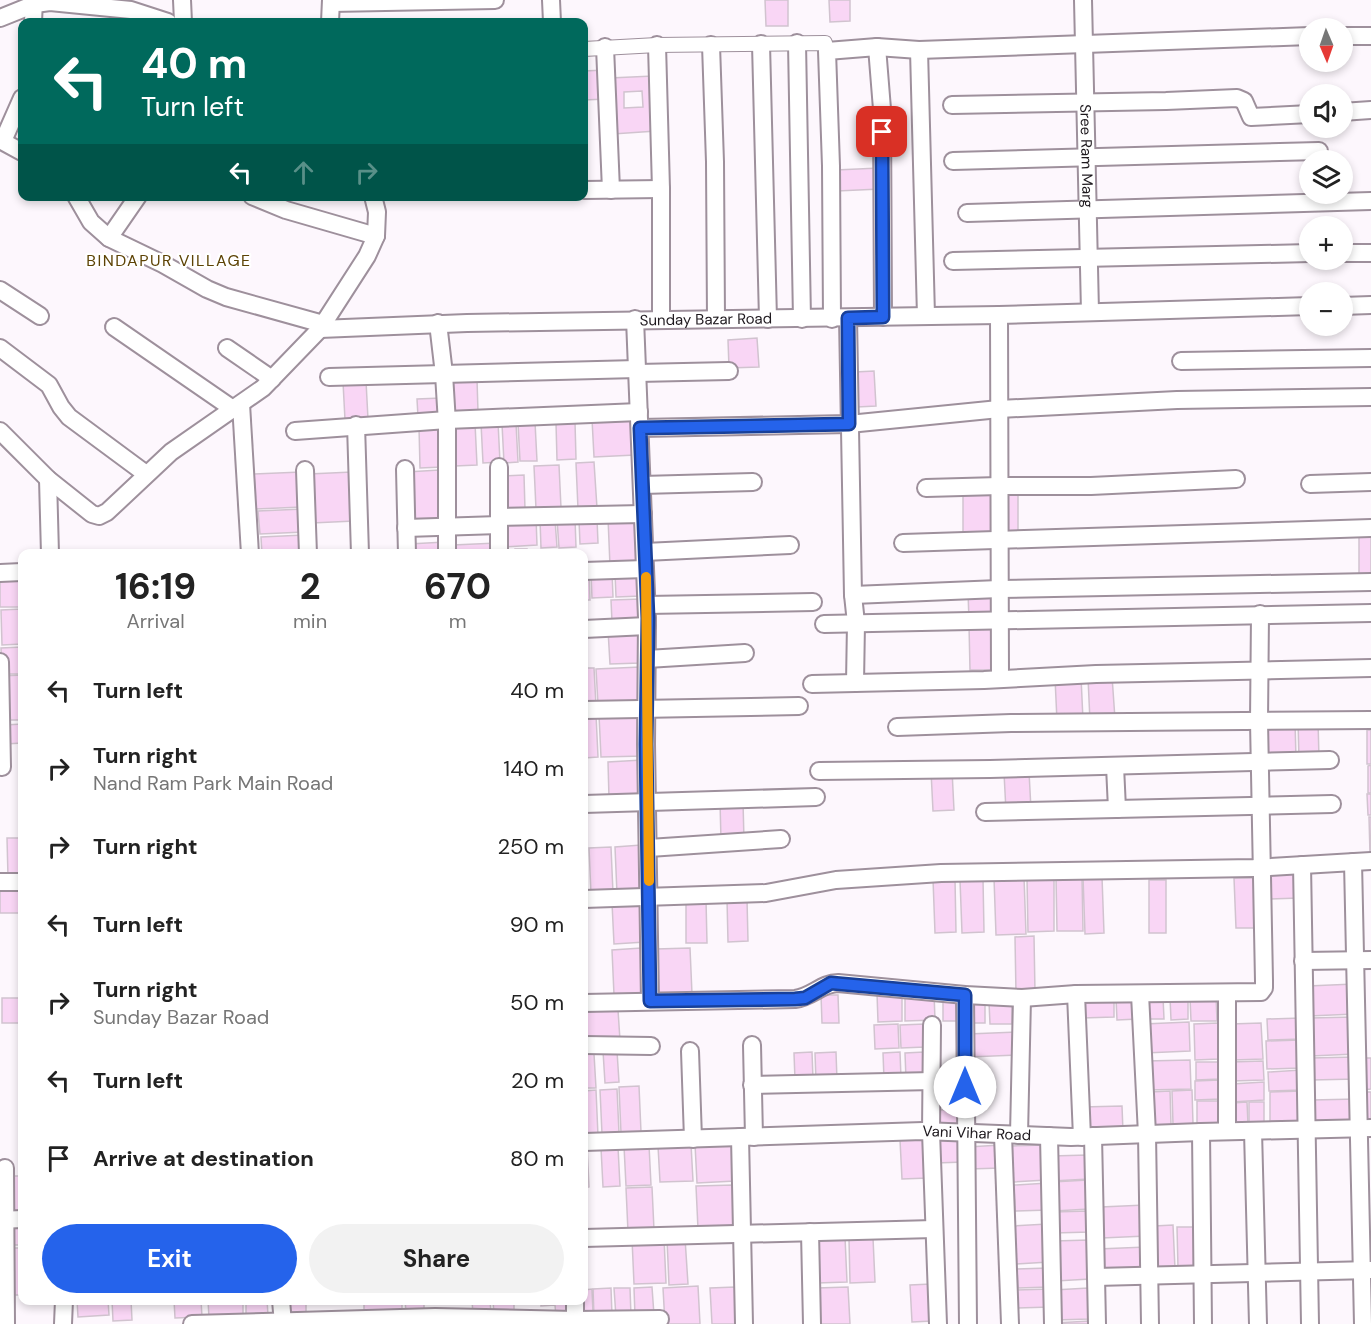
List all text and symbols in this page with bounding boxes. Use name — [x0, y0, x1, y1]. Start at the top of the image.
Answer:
north arrow — [1299, 18, 1353, 72]
map controls — [1299, 18, 1353, 336]
text: 40 m — [141, 36, 247, 91]
icon: left — [42, 42, 120, 120]
button: sound — [1299, 84, 1353, 138]
text: Turn left — [141, 89, 244, 124]
street label: Sree Ram Marg — [1075, 104, 1098, 208]
pin — [856, 106, 907, 157]
icon: arrive — [865, 115, 898, 148]
button: layers — [1299, 150, 1353, 204]
icon: left — [224, 156, 257, 189]
icon: ahead — [287, 156, 320, 189]
icon: right — [350, 156, 383, 189]
button: + — [1299, 216, 1353, 270]
district label: BINDAPUR VILLAGE — [86, 250, 252, 271]
button: − — [1299, 282, 1353, 336]
street label: Sunday Bazar Road — [640, 308, 772, 330]
text: 16:19 — [115, 563, 196, 610]
text: 2 — [300, 563, 320, 610]
text: 670 — [424, 563, 491, 610]
text: Arrival — [126, 608, 185, 634]
text: min — [293, 608, 327, 634]
text: m — [449, 608, 466, 634]
icon: left — [42, 674, 75, 707]
text: Turn left — [93, 676, 183, 705]
text: 40 m — [510, 676, 564, 705]
text: Turn right — [93, 741, 198, 770]
icon: right — [42, 752, 75, 785]
text: 140 m — [503, 754, 564, 783]
text: Nand Ram Park Main Road — [93, 770, 333, 796]
icon: right — [42, 830, 75, 863]
text: Turn right — [93, 832, 198, 861]
text: 250 m — [497, 832, 564, 861]
icon: left — [42, 908, 75, 941]
text: Turn left — [93, 910, 183, 939]
text: 90 m — [510, 910, 564, 939]
text: Turn right — [93, 975, 198, 1004]
icon: right — [42, 986, 75, 1019]
text: 50 m — [510, 988, 564, 1017]
text: Sunday Bazar Road — [93, 1004, 269, 1030]
position arrow — [933, 1055, 997, 1119]
icon: left — [42, 1064, 75, 1097]
text: Turn left — [93, 1066, 183, 1095]
text: 20 m — [511, 1066, 564, 1095]
street label: Vani Vihar Road — [922, 1121, 1031, 1145]
icon: arrive — [42, 1142, 75, 1175]
text: Arrive at destination — [93, 1144, 314, 1173]
text: 80 m — [510, 1144, 564, 1173]
button: Exit — [42, 1224, 297, 1293]
button: Share — [309, 1224, 564, 1293]

